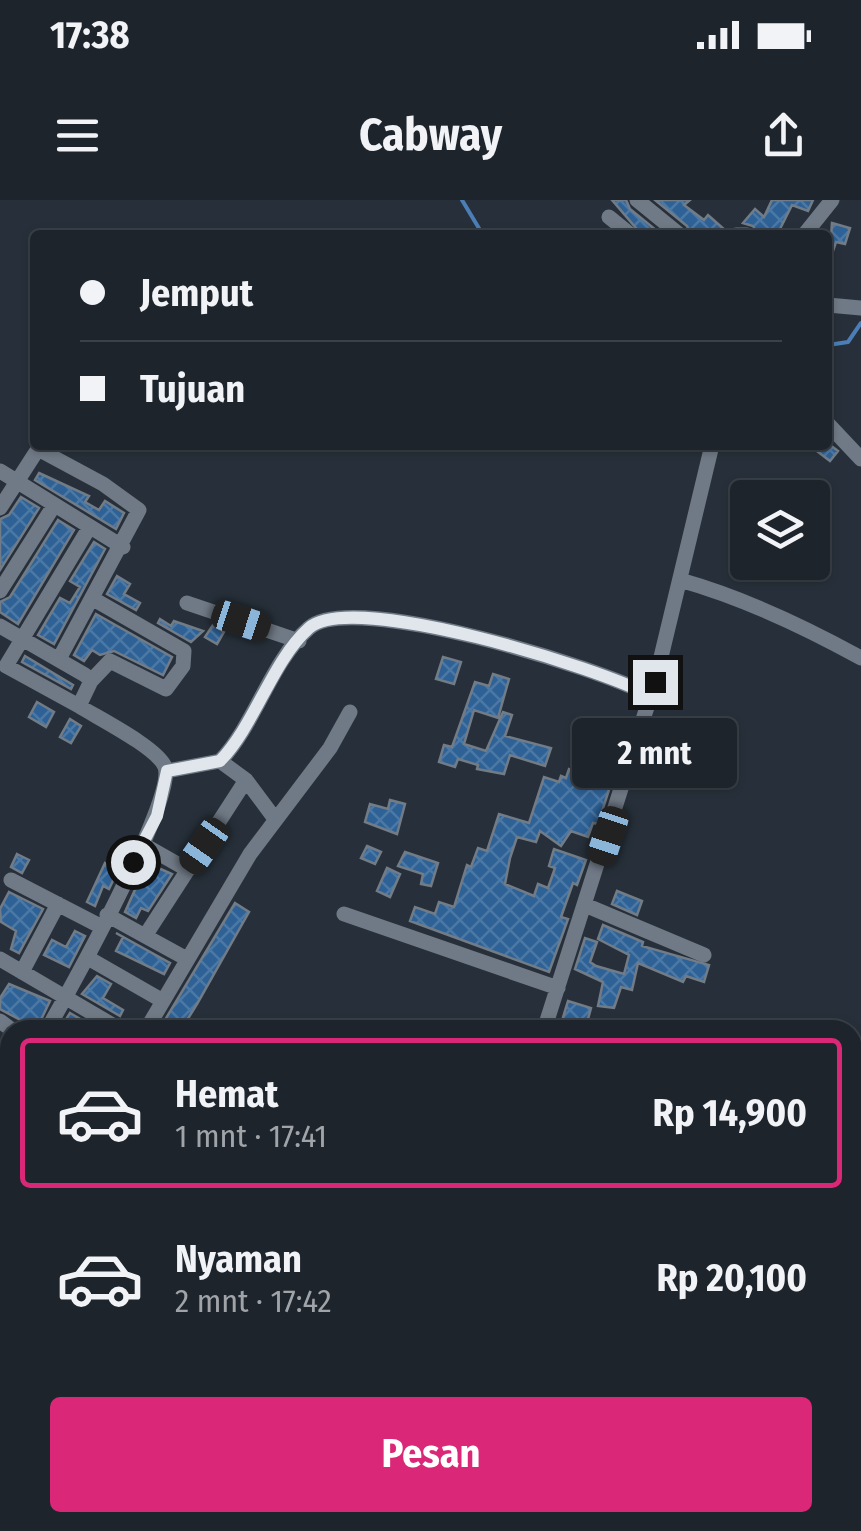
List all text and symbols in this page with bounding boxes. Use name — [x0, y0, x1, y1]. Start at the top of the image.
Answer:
text: 17:38 — [50, 12, 130, 58]
icon: menu — [50, 108, 105, 163]
text: Cabway — [359, 108, 502, 162]
icon: share — [756, 108, 811, 163]
text: Jemput — [140, 270, 253, 316]
text: Tujuan — [140, 366, 245, 412]
map controls — [730, 480, 830, 580]
button: layers — [730, 480, 830, 580]
car — [208, 597, 274, 645]
route end — [633, 660, 678, 705]
callout: 2 mnt — [572, 717, 738, 787]
text: 2 mnt — [618, 734, 691, 772]
car — [584, 803, 632, 869]
car — [175, 813, 233, 879]
route start — [111, 840, 156, 885]
icon: car — [55, 1068, 145, 1158]
text: Hemat — [175, 1071, 278, 1117]
text: Rp 14,900 — [653, 1090, 807, 1136]
text: 1 mnt · 17:41 — [175, 1117, 327, 1155]
icon: car — [55, 1233, 145, 1323]
text: Nyaman — [175, 1236, 302, 1282]
text: Rp 20,100 — [656, 1255, 807, 1301]
text: 2 mnt · 17:42 — [175, 1282, 332, 1320]
button: Pesan — [50, 1397, 812, 1512]

